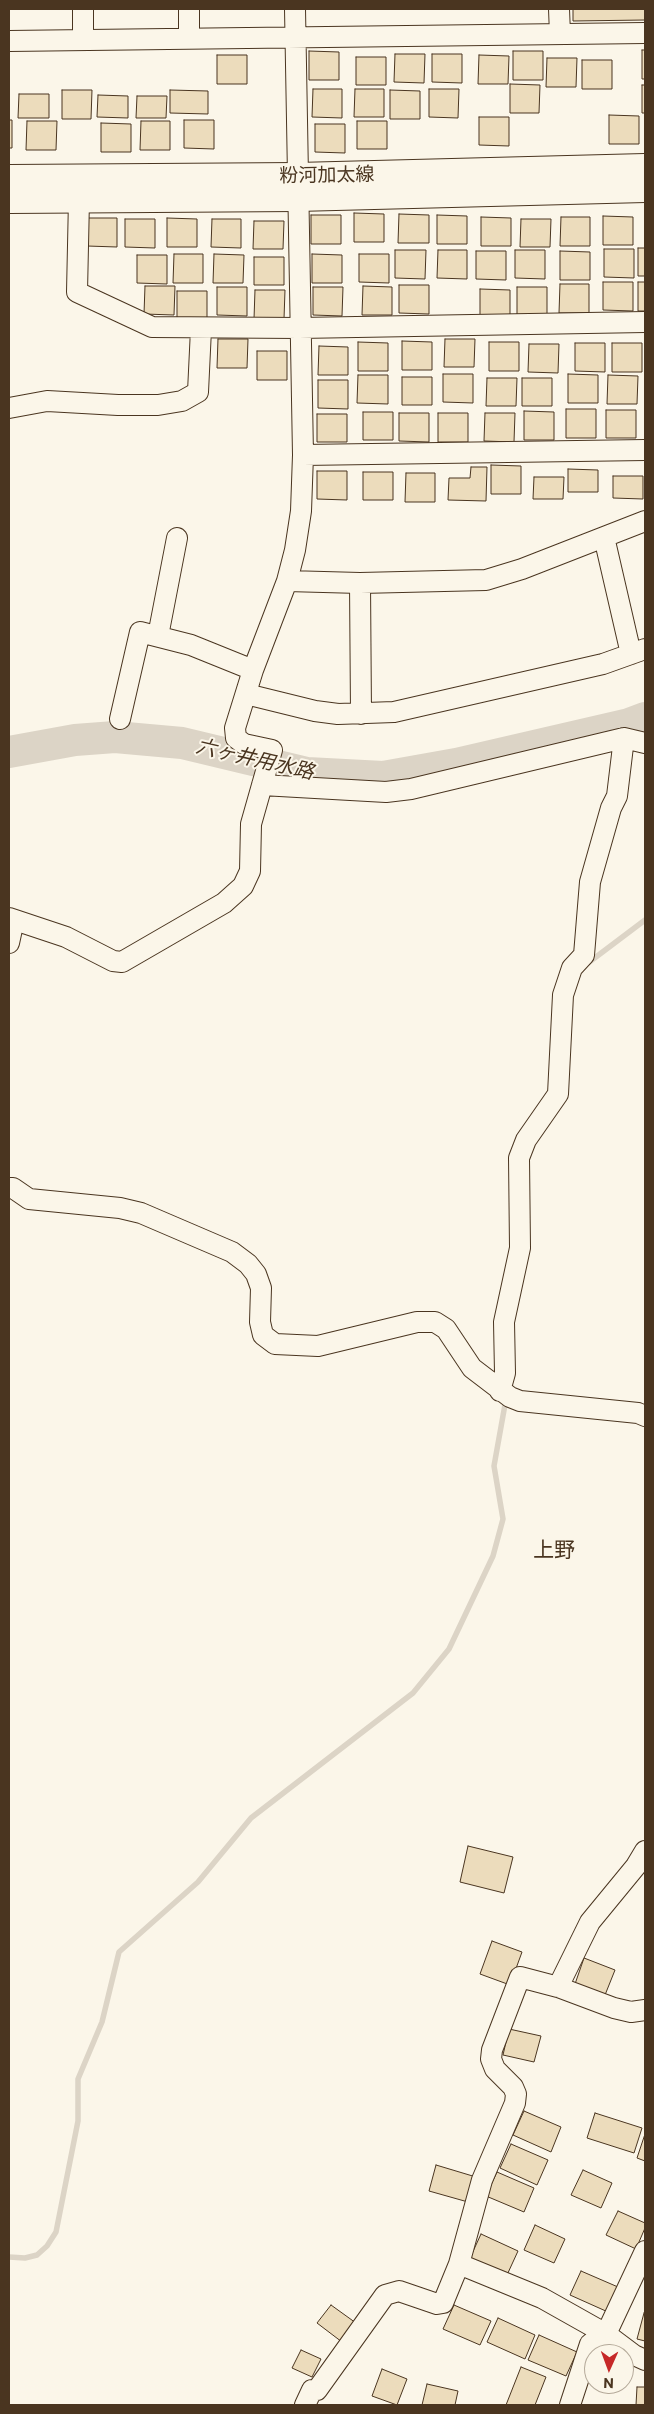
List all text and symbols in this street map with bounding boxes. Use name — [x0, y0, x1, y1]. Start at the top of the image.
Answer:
street label: 粉河加太線 — [279, 163, 375, 187]
water label: 六ヶ井用水路 — [194, 734, 316, 784]
district label: 上野 — [533, 1537, 575, 1563]
north arrow — [584, 2344, 634, 2394]
text: N — [603, 2375, 614, 2392]

